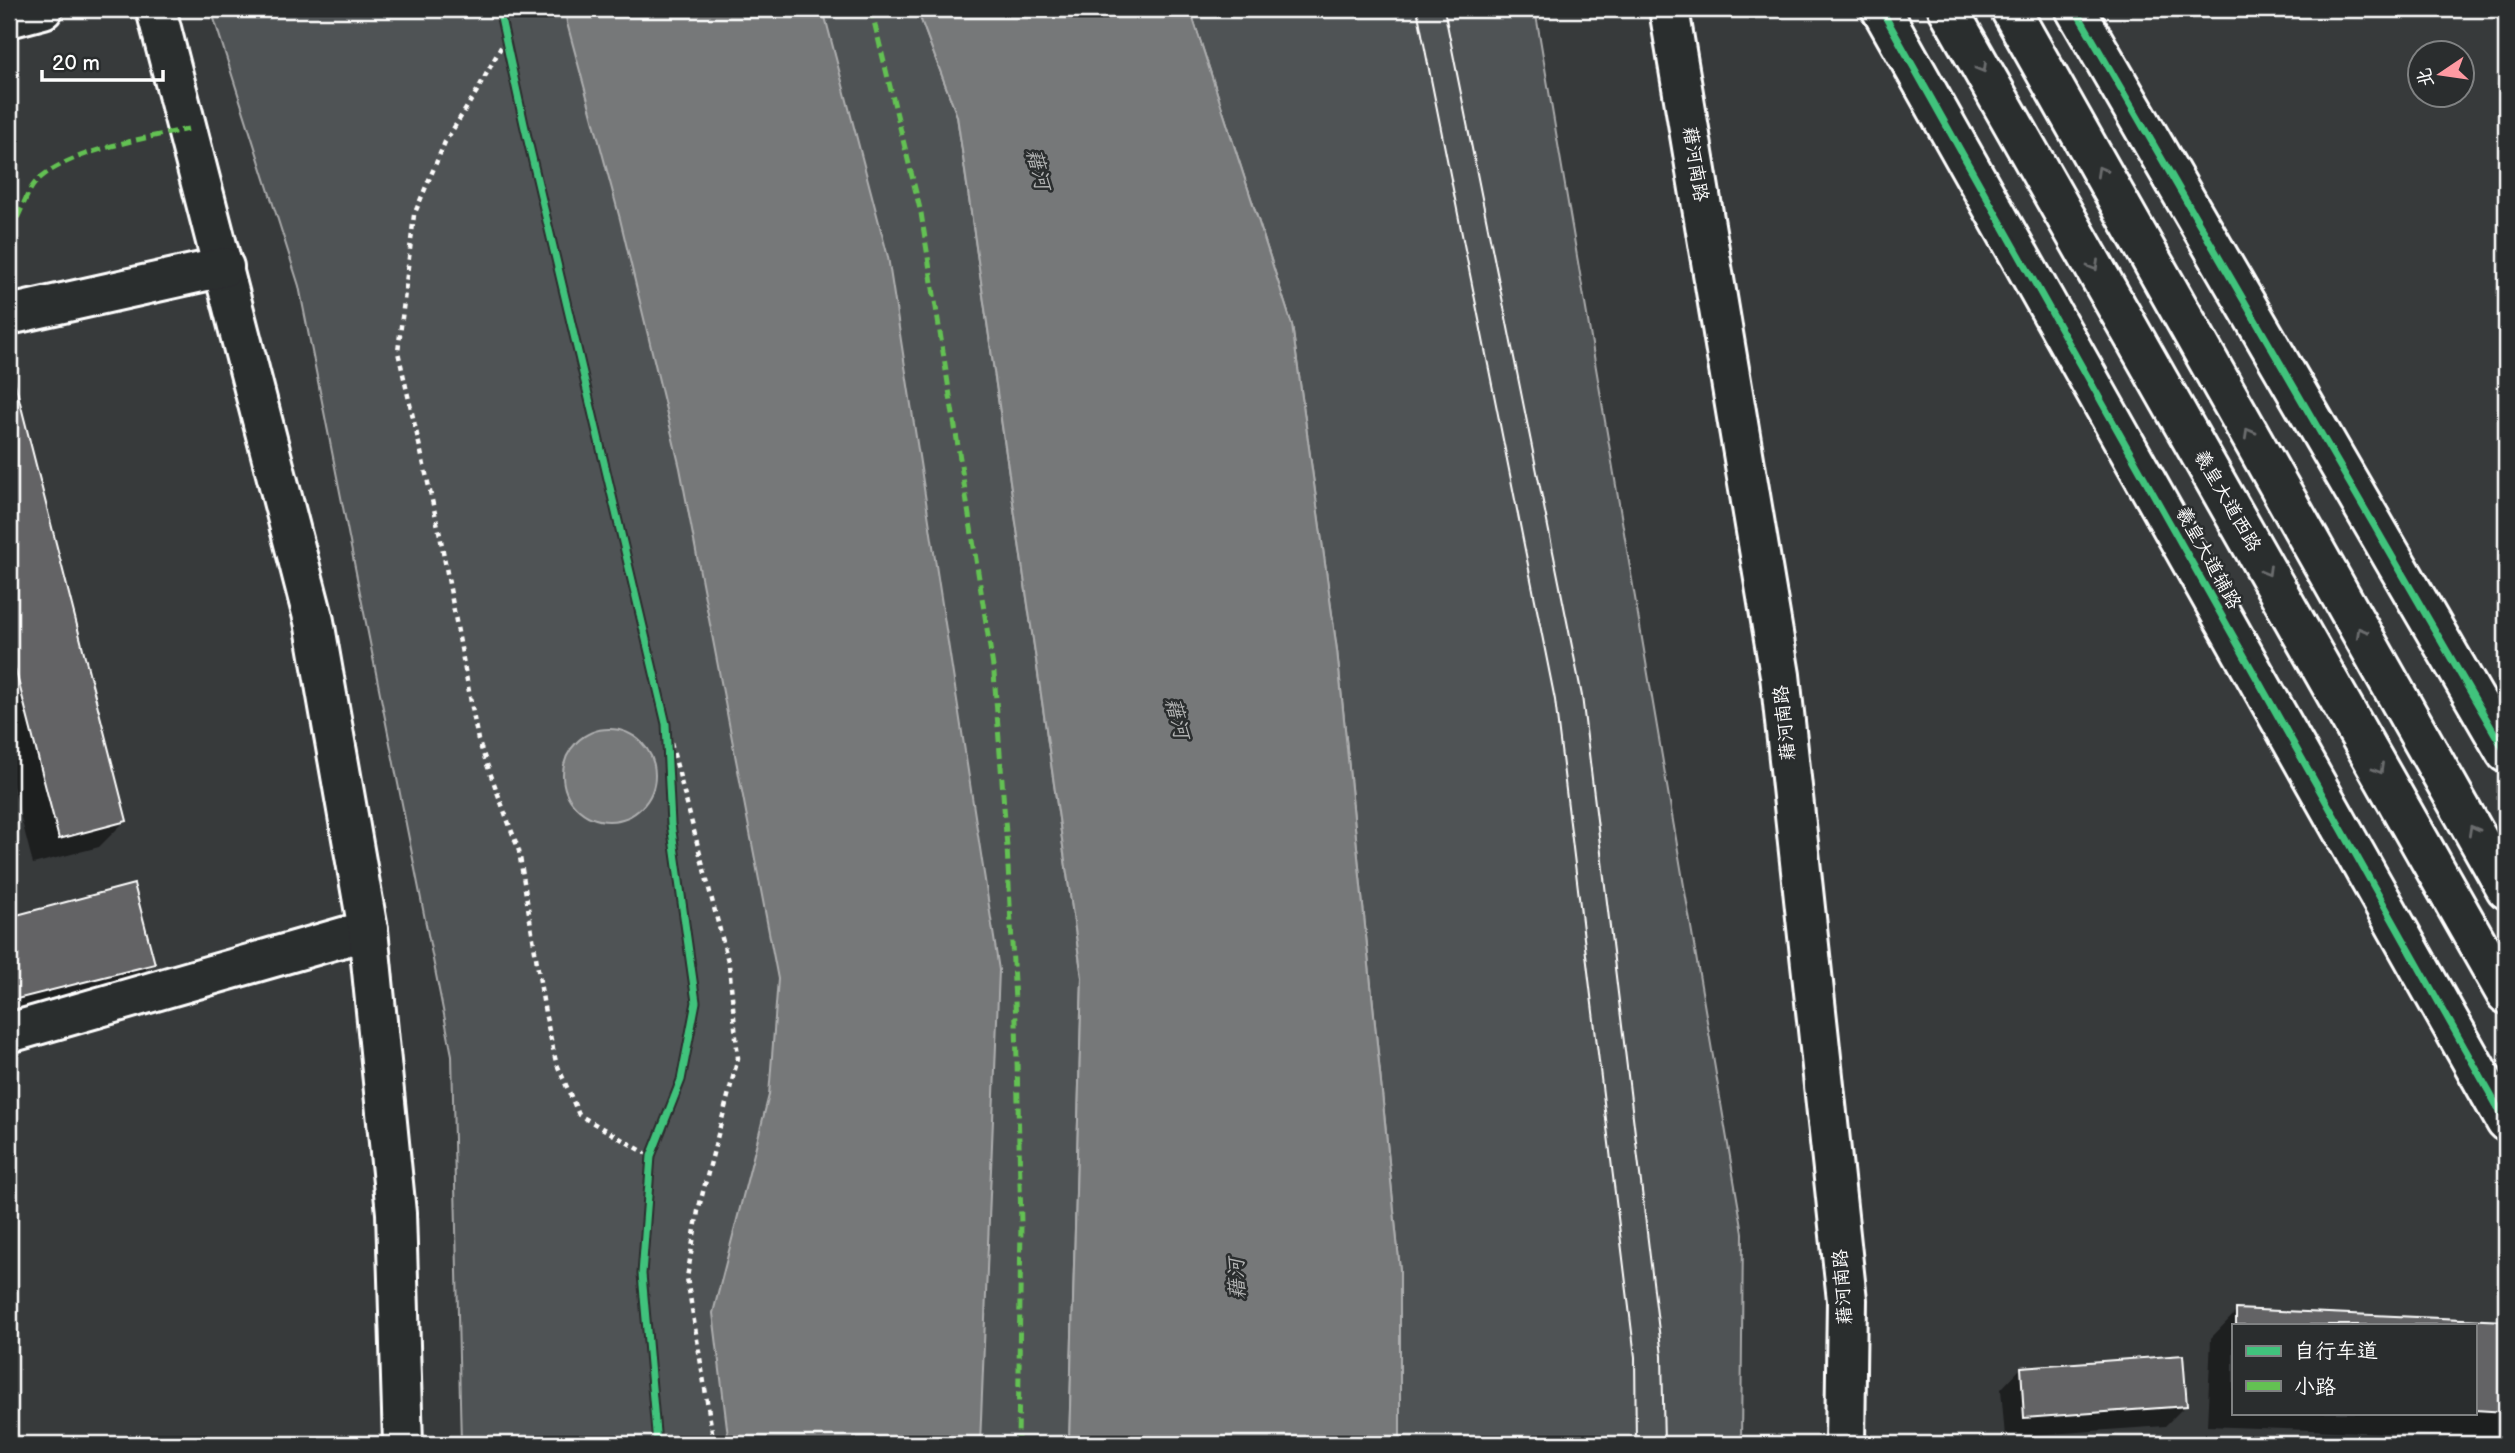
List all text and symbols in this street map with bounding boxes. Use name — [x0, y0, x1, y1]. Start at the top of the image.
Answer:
scale bar — [42, 38, 163, 82]
north arrow — [2406, 38, 2476, 108]
text: 20 m — [52, 51, 100, 76]
one-way arrow — [1974, 61, 1987, 73]
text: 北 — [2413, 66, 2439, 89]
street label: 藉河南路 — [1678, 125, 1712, 203]
water label: 藉河 — [1021, 146, 1056, 195]
one-way arrow — [2096, 166, 2109, 179]
one-way arrow — [2086, 259, 2099, 271]
one-way arrow — [2244, 428, 2257, 441]
street label: 羲皇大道西路 — [2189, 446, 2265, 556]
street label: 羲皇大道辅路 — [2170, 503, 2246, 613]
one-way arrow — [2259, 563, 2272, 576]
one-way arrow — [2356, 626, 2369, 639]
street label: 藉河南路 — [1770, 684, 1800, 762]
water label: 藉河 — [1160, 695, 1195, 744]
one-way arrow — [2371, 761, 2384, 774]
one-way arrow — [2468, 824, 2481, 837]
street label: 藉河南路 — [1829, 1248, 1857, 1326]
water label: 藉河 — [1224, 1255, 1250, 1300]
legend — [2232, 1324, 2476, 1414]
text: 自行车道 — [2294, 1339, 2378, 1364]
text: 小路 — [2294, 1375, 2336, 1400]

